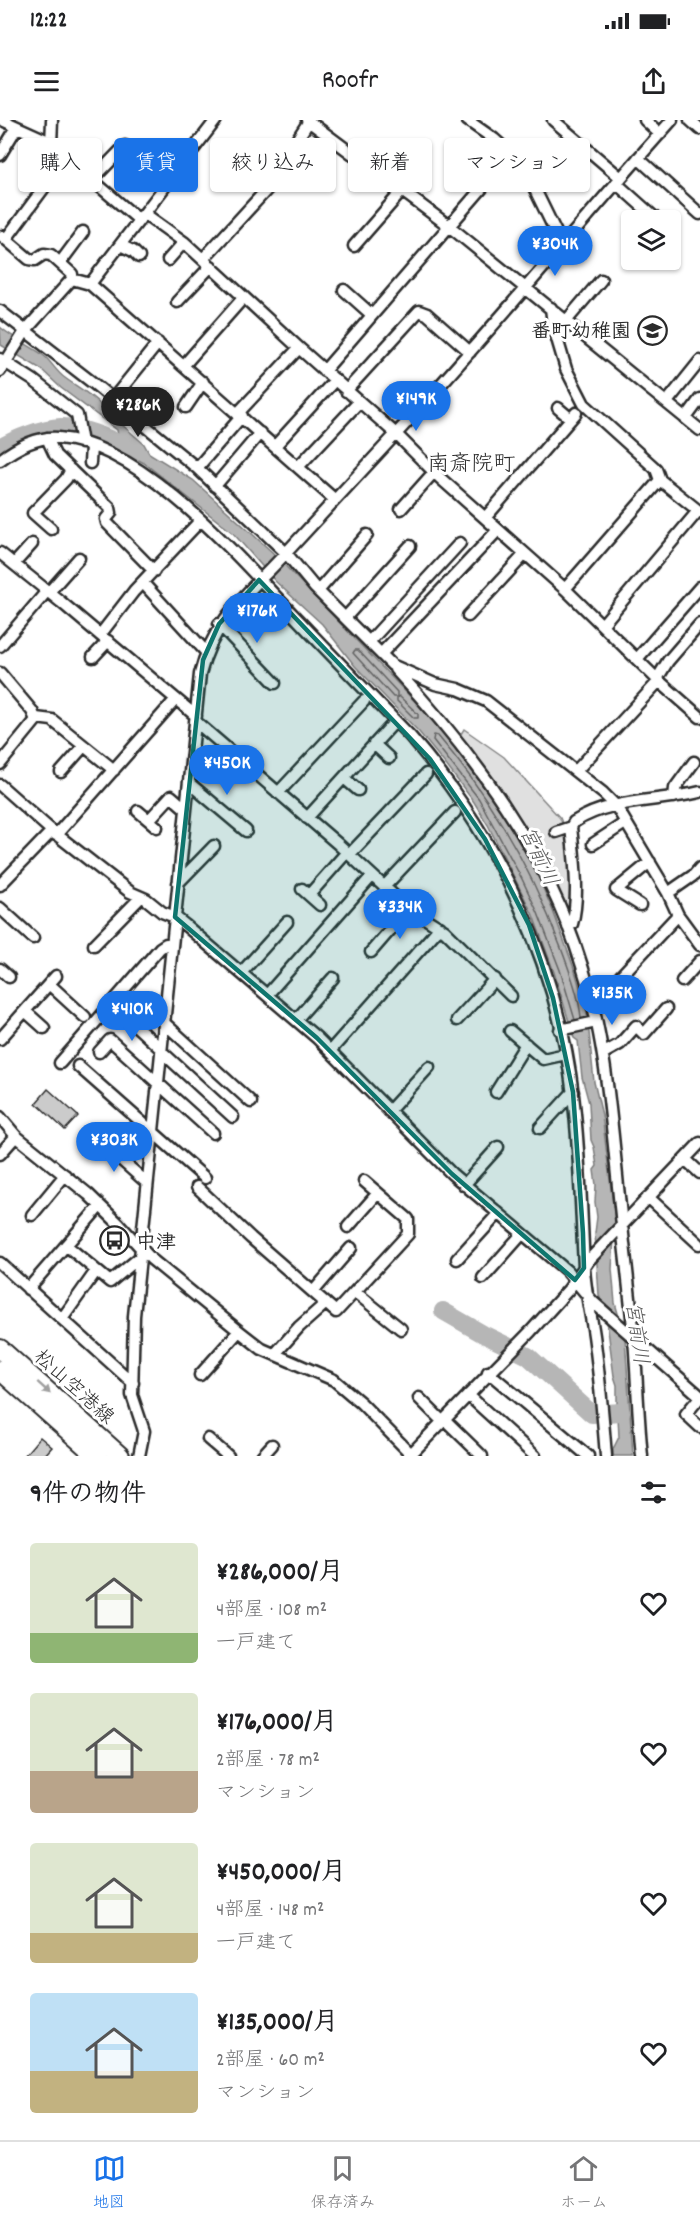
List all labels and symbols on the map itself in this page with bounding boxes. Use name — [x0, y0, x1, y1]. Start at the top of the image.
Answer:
pin: ¥304K — [513, 226, 597, 277]
school or university icon: 番町幼稚園 — [636, 314, 668, 346]
place label: 番町幼稚園 — [531, 319, 631, 347]
pin: ¥149K — [374, 381, 458, 432]
pin: ¥286K — [96, 387, 180, 438]
district label: 南斎院町 — [427, 450, 515, 481]
pin: ¥176K — [215, 593, 299, 644]
pin: ¥450K — [185, 745, 269, 796]
water label: 宮前川 — [510, 822, 564, 892]
pin: ¥334K — [358, 889, 442, 940]
pin: ¥135K — [570, 975, 654, 1026]
pin: ¥410K — [90, 991, 174, 1042]
pin: ¥303K — [72, 1122, 156, 1173]
bus stop icon: 中津 — [99, 1225, 131, 1257]
place label: 中津 — [136, 1230, 176, 1258]
water label: 宮前川 — [616, 1300, 654, 1367]
street label: 松山空港線 — [26, 1344, 120, 1432]
one-way arrow — [36, 1381, 51, 1394]

